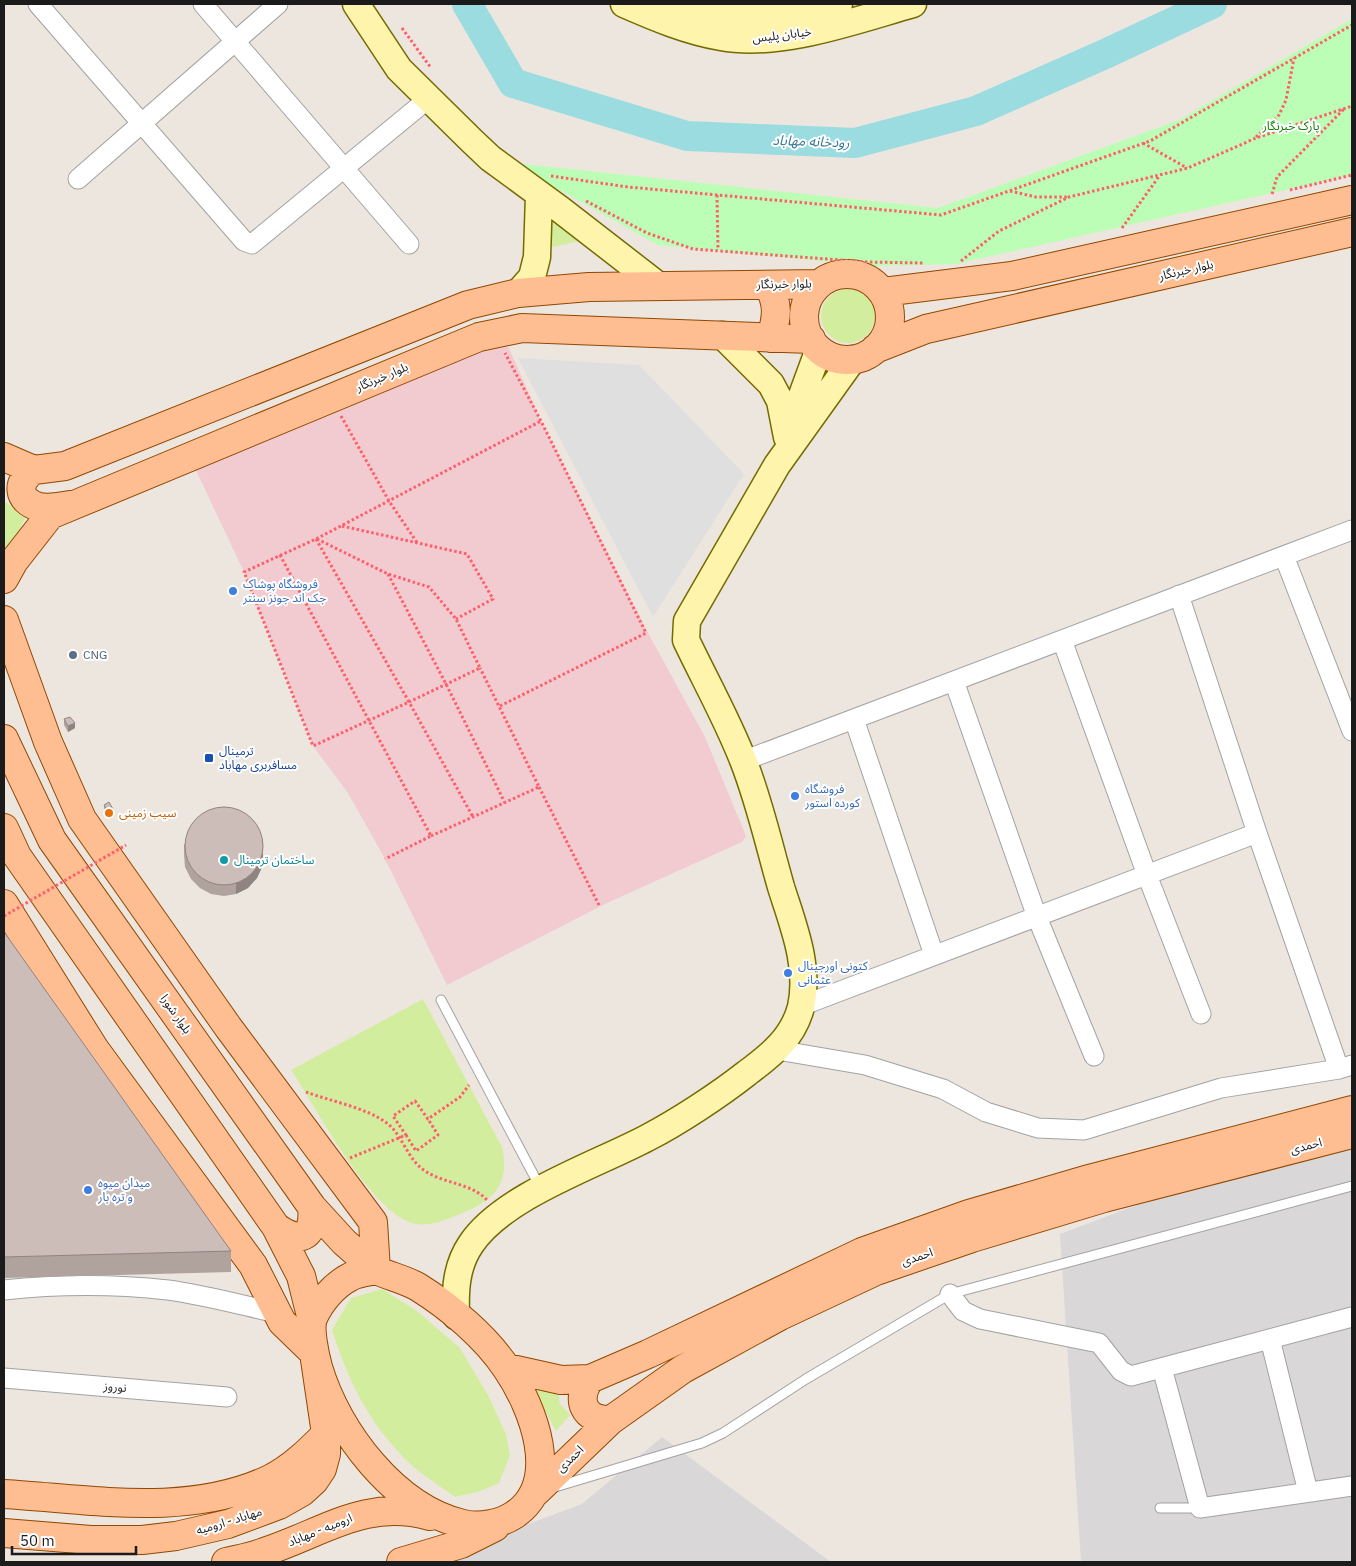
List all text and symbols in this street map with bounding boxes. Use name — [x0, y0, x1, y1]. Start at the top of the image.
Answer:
street label: خیابان پلیس — [751, 23, 813, 47]
park label: پارک خبرنگار — [1261, 118, 1320, 134]
water label: رودخانه مهاباد — [772, 131, 850, 151]
street label: بلوار خبرنگار — [1156, 256, 1215, 283]
street label: بلوار خبرنگار — [755, 276, 812, 292]
street label: بلوار خبرنگار — [352, 359, 410, 395]
place label: فروشگاه پوشاک جک اند جونز سنتر — [242, 576, 326, 605]
marker: فروشگاه پوشاک جک اند جونز سنتر — [227, 585, 239, 597]
place label: CNG — [83, 647, 107, 662]
marker: CNG — [67, 649, 79, 661]
place label: ترمینال مسافربری مهاباد — [219, 743, 297, 772]
marker: ترمینال مسافربری مهاباد — [203, 752, 215, 764]
place label: فروشگاه کورده استور — [804, 781, 861, 810]
marker: فروشگاه کورده استور — [789, 790, 801, 802]
place label: سیب زمینی — [119, 805, 176, 820]
marker: سیب زمینی — [103, 807, 115, 819]
place label: ساختمان ترمینال — [234, 852, 315, 867]
marker: ساختمان ترمینال — [218, 854, 230, 866]
place label: کتونی اورجینال عثمانی — [798, 958, 869, 987]
marker: کتونی اورجینال عثمانی — [782, 967, 794, 979]
street label: بلوار شورا — [157, 991, 195, 1036]
street label: احمدی — [1288, 1134, 1324, 1157]
place label: میدان میوه و تره بار — [97, 1175, 150, 1204]
marker: میدان میوه و تره بار — [82, 1184, 94, 1196]
street label: احمدی — [899, 1244, 935, 1269]
street label: نوروز — [102, 1378, 127, 1395]
street label: احمدی — [553, 1442, 587, 1475]
street label: مهاباد - ارومیه — [194, 1503, 264, 1538]
street label: ارومیه - مهاباد — [285, 1510, 354, 1549]
scale bar — [12, 1524, 136, 1556]
text: 50 m — [20, 1531, 55, 1550]

